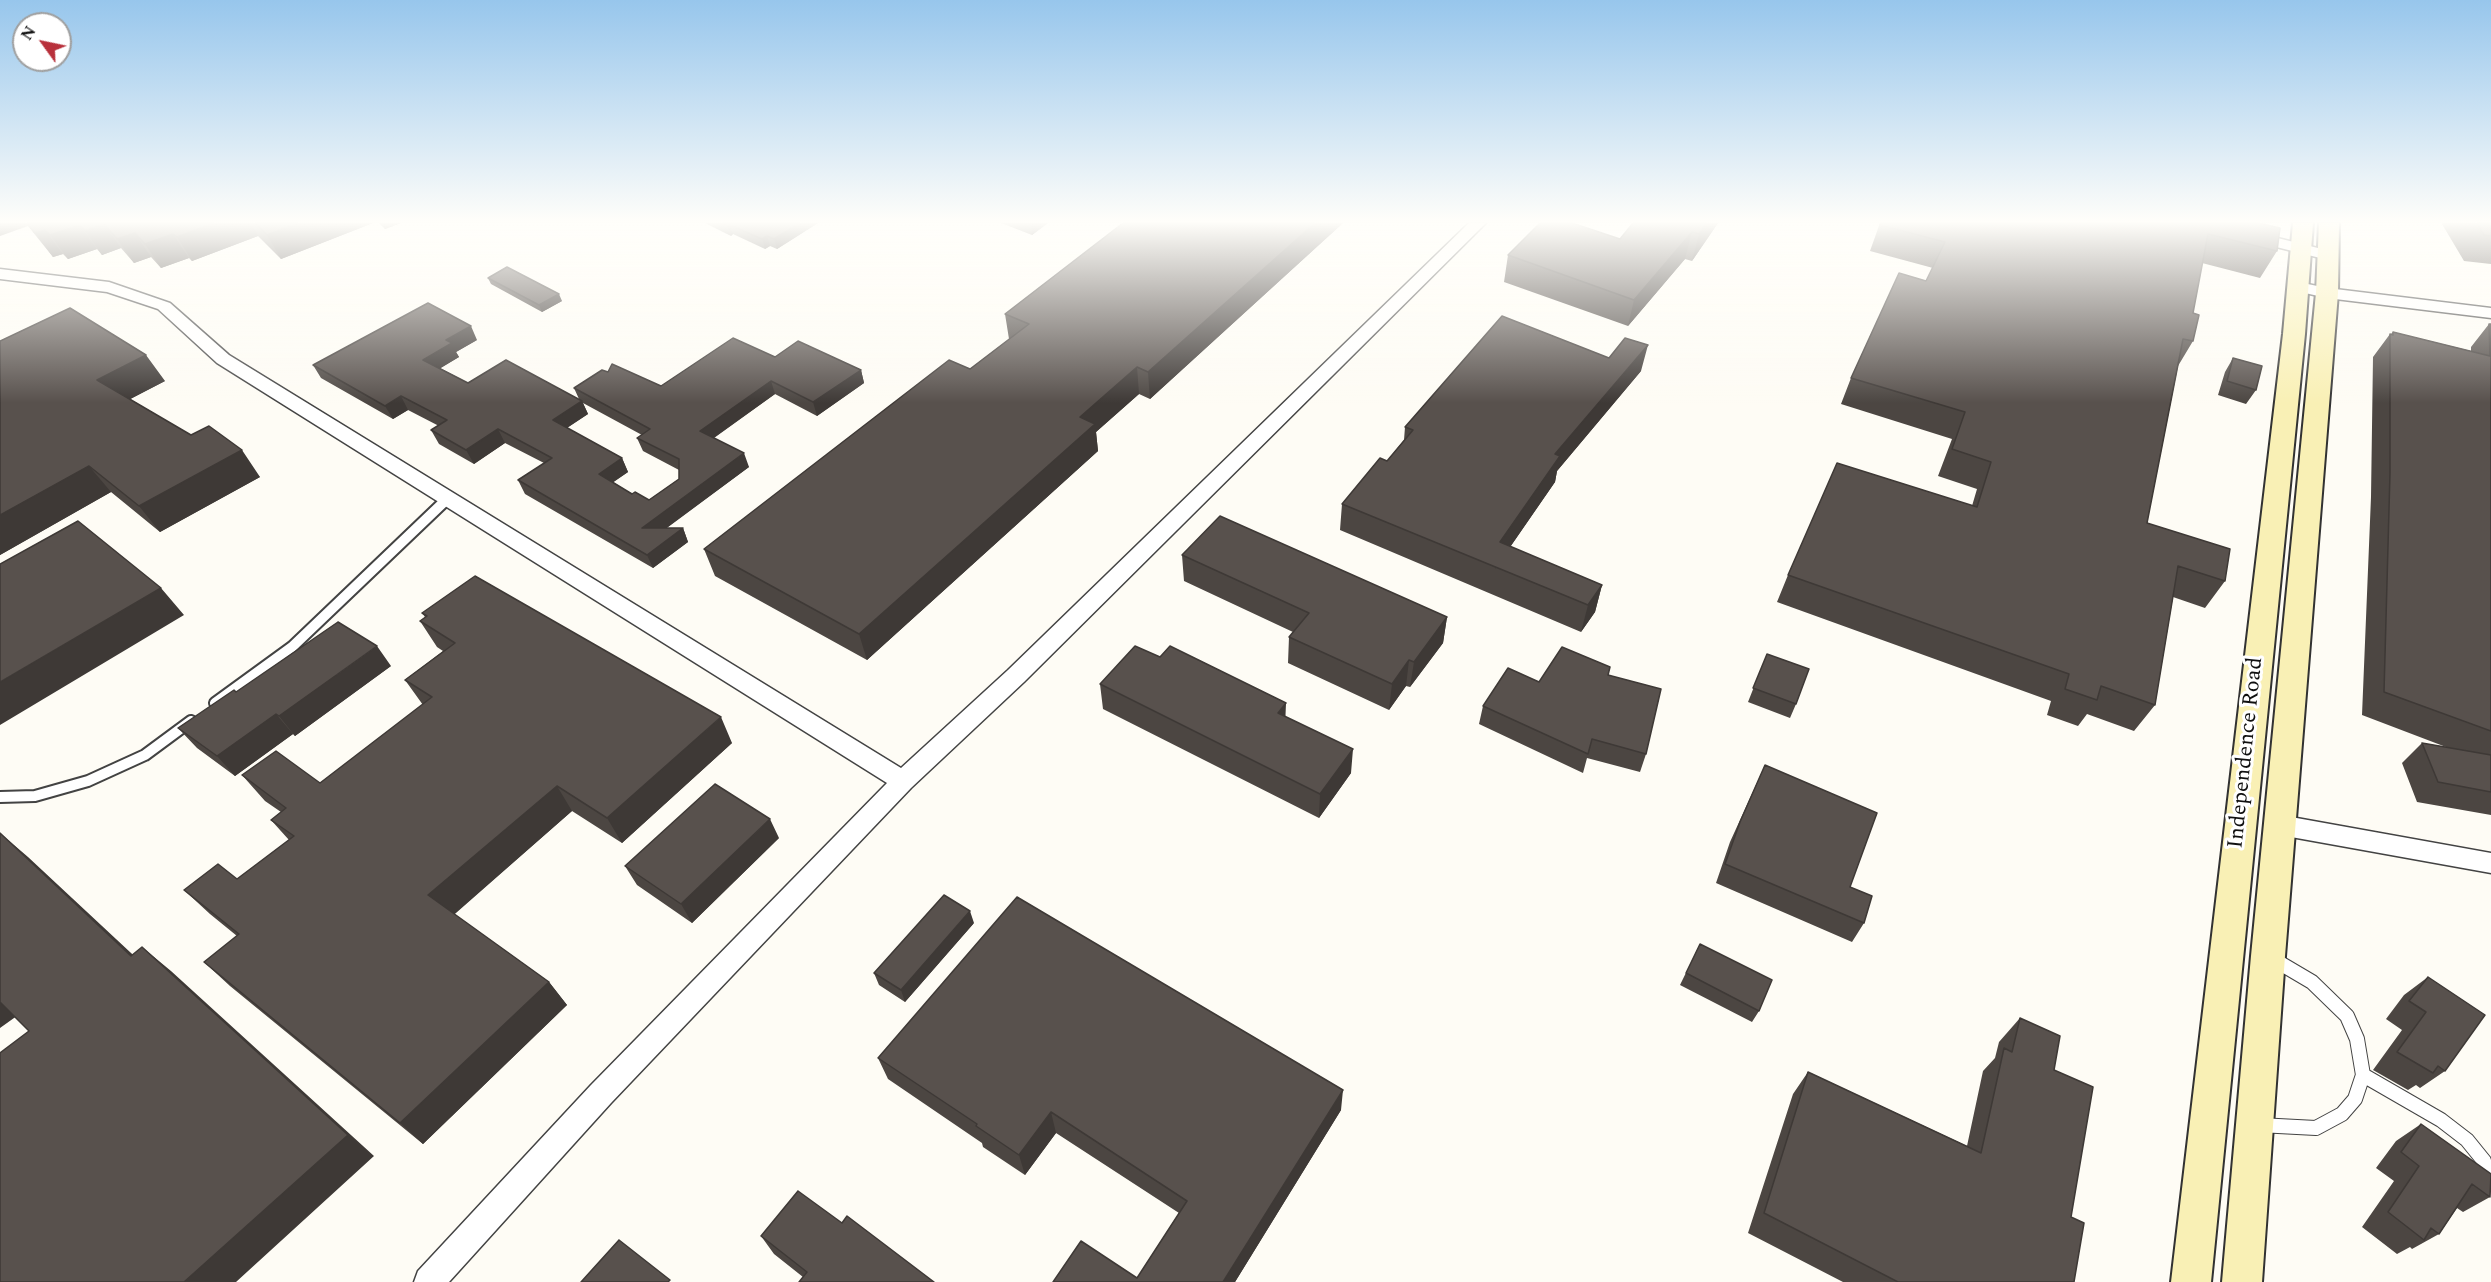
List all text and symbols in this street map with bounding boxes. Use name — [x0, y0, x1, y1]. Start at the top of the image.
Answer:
north arrow — [12, 12, 72, 72]
text: N — [15, 21, 42, 45]
street label: Independence Road — [2224, 656, 2270, 850]

